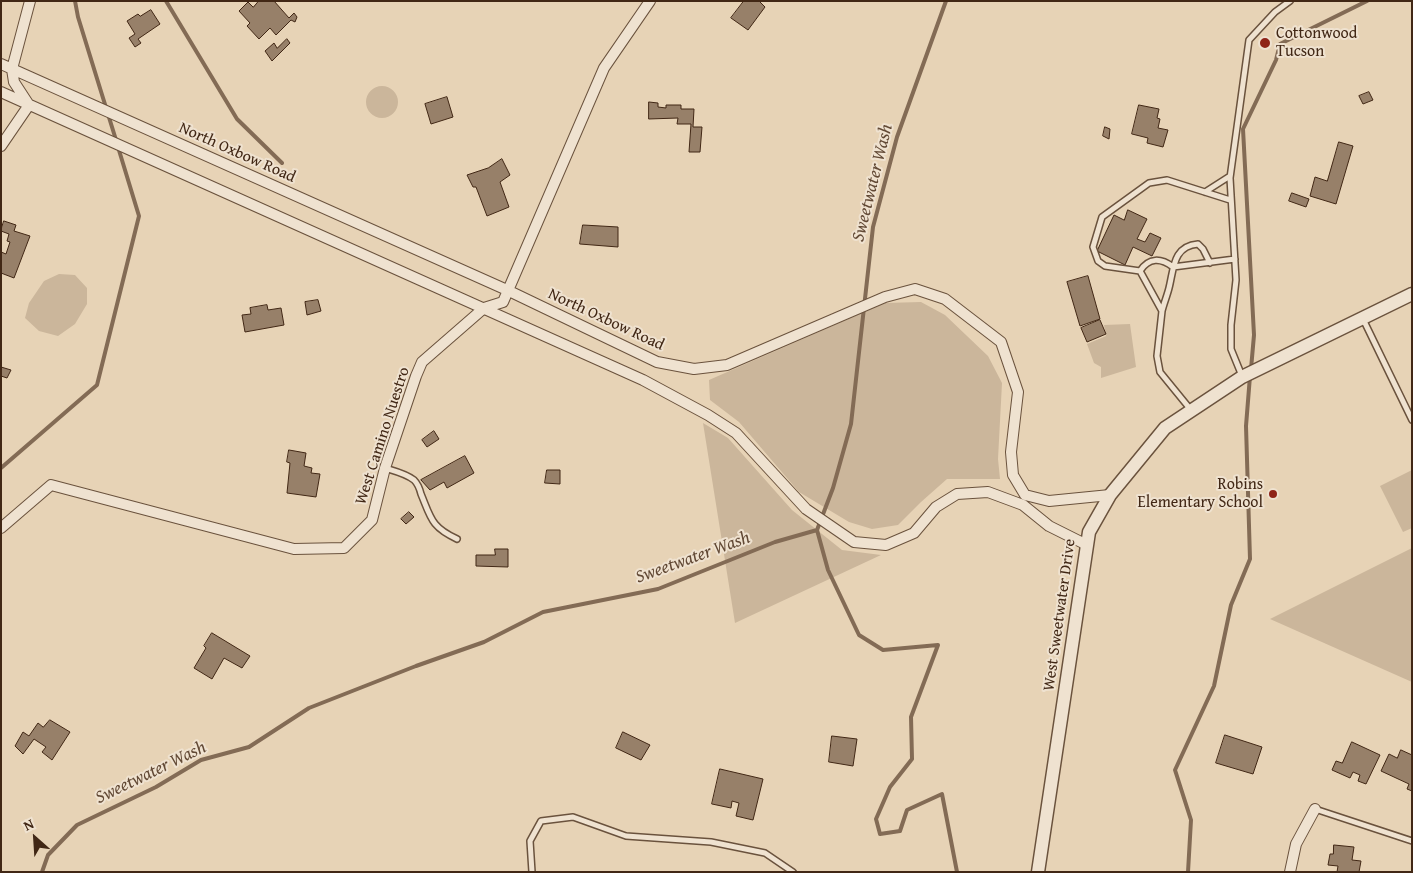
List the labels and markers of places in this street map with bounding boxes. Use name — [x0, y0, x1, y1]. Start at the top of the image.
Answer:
place label: Cottonwood Tucson — [1276, 24, 1357, 62]
marker: Cottonwood Tucson — [1258, 36, 1272, 50]
place label: Robins Elementary School — [1138, 475, 1263, 513]
marker: Robins Elementary School — [1267, 488, 1279, 500]

